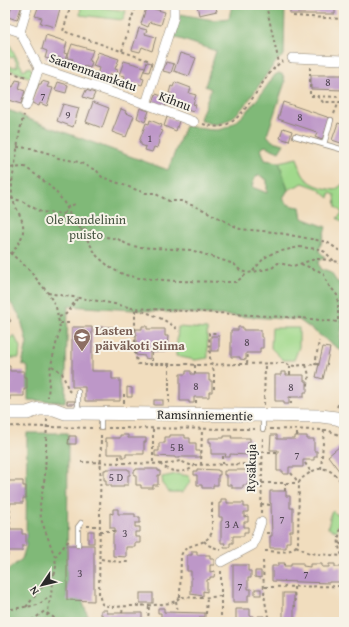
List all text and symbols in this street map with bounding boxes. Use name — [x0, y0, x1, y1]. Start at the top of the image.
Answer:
street label: Saarenmaankatu — [47, 48, 139, 96]
house number: 8 — [325, 74, 331, 90]
street label: Kihnu — [156, 86, 194, 116]
house number: 7 — [40, 88, 46, 104]
house number: 9 — [65, 107, 71, 123]
house number: 8 — [297, 109, 303, 125]
house number: 1 — [147, 130, 153, 146]
park label: Ole Kandelinin puisto — [46, 210, 127, 244]
place label: Lasten päiväkoti Siima — [95, 321, 185, 355]
school or university icon: Lasten päiväkoti Siima — [72, 327, 92, 352]
house number: 8 — [244, 334, 250, 350]
house number: 8 — [193, 378, 199, 394]
house number: 8 — [288, 379, 294, 395]
street label: Ramsinniementie — [157, 405, 253, 425]
house number: 5 B — [170, 439, 184, 455]
street label: Rysäkuja — [241, 443, 261, 492]
house number: 7 — [294, 447, 300, 463]
house number: 5 D — [109, 469, 124, 485]
house number: 7 — [279, 511, 285, 527]
house number: 3 A — [225, 516, 240, 532]
house number: 3 — [122, 525, 128, 541]
north arrow — [22, 565, 62, 605]
house number: 3 — [77, 565, 83, 581]
house number: 7 — [303, 566, 309, 582]
house number: 7 — [237, 578, 243, 594]
text: N — [25, 583, 42, 598]

